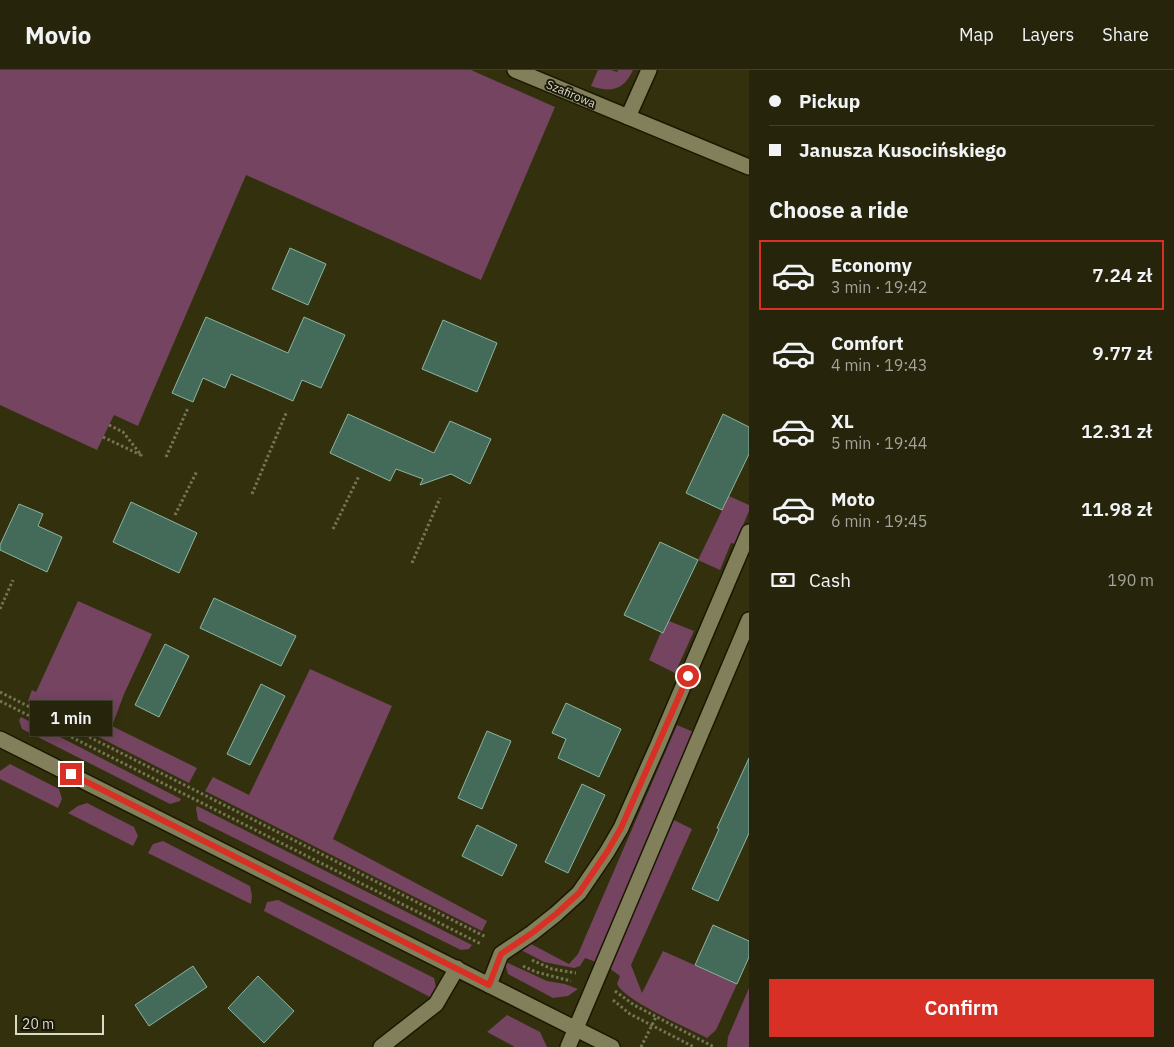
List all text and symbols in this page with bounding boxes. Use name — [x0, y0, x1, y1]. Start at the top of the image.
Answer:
text: Movio — [25, 19, 91, 51]
text: Map — [959, 23, 994, 46]
text: Layers — [1022, 23, 1074, 46]
text: Share — [1102, 23, 1149, 46]
street label: Szafirowa — [544, 76, 599, 111]
text: Pickup — [799, 89, 860, 113]
text: Janusza Kusocińskiego — [799, 138, 1006, 162]
text: Choose a ride — [769, 195, 909, 224]
icon: car — [771, 253, 816, 298]
text: Economy — [831, 253, 912, 277]
text: 7.24 zł — [1092, 263, 1152, 287]
text: 3 min · 19:42 — [831, 277, 927, 297]
icon: car — [771, 331, 816, 376]
text: Comfort — [831, 331, 904, 355]
text: 9.77 zł — [1092, 341, 1152, 365]
text: 4 min · 19:43 — [831, 355, 927, 375]
icon: car — [771, 409, 816, 454]
text: XL — [831, 409, 854, 433]
text: 12.31 zł — [1081, 419, 1152, 443]
text: 5 min · 19:44 — [831, 433, 927, 453]
icon: car — [771, 487, 816, 532]
text: Moto — [831, 487, 875, 511]
text: 11.98 zł — [1081, 497, 1152, 521]
text: 6 min · 19:45 — [831, 511, 927, 531]
icon: cash — [769, 566, 797, 594]
text: Cash — [809, 568, 851, 592]
text: 190 m — [1107, 570, 1154, 590]
route start — [677, 665, 699, 687]
callout: 1 min — [30, 702, 112, 736]
text: 1 min — [50, 708, 92, 728]
route end — [60, 763, 82, 785]
button: Confirm — [769, 979, 1154, 1037]
scale bar — [15, 1012, 104, 1035]
text: 20 m — [22, 1015, 54, 1033]

